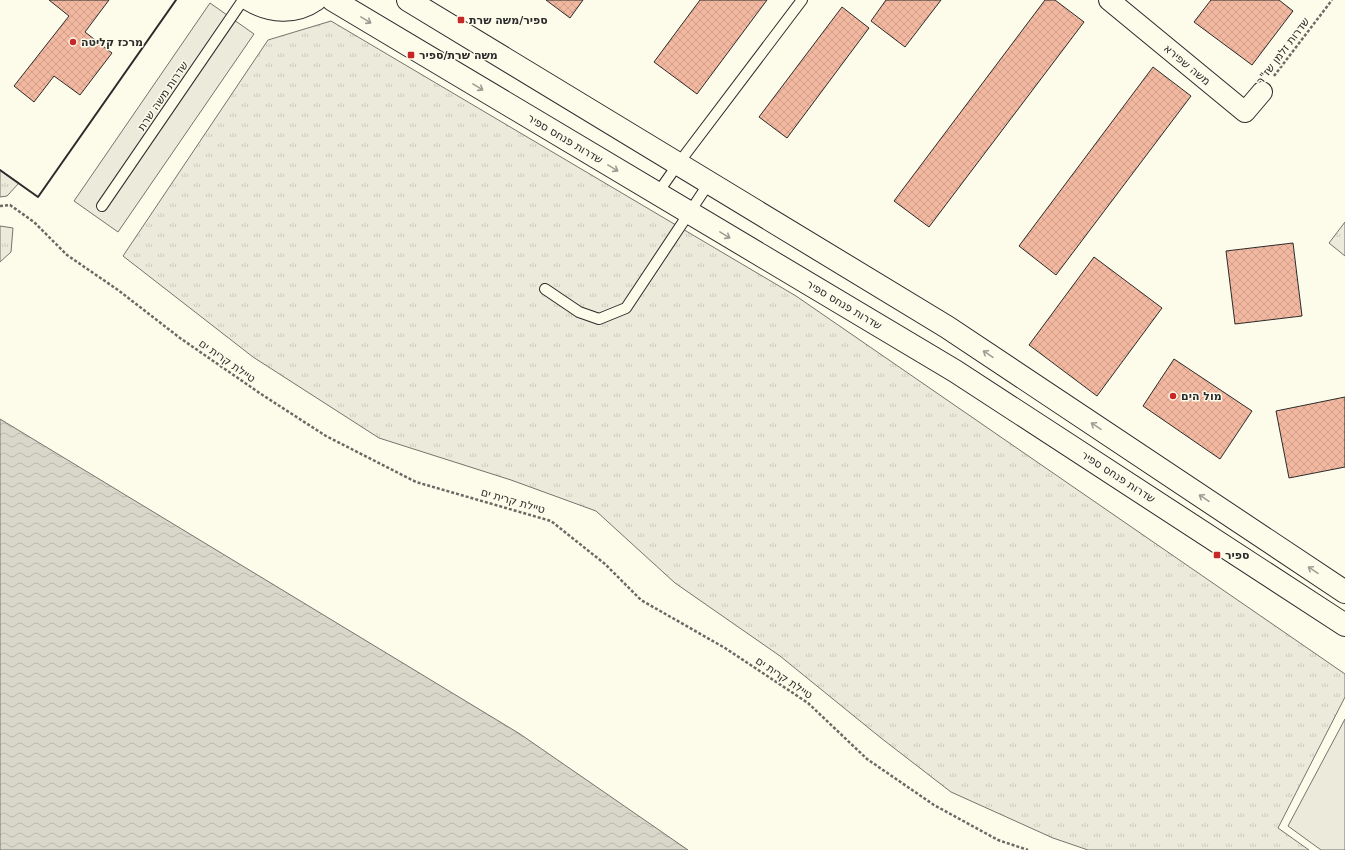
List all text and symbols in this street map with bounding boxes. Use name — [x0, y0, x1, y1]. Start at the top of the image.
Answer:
place label: ספיר/משה שרת — [469, 14, 548, 27]
marker: ספיר/משה שרת — [456, 15, 466, 25]
street label: שדרות זלמן שז"ר — [1254, 15, 1313, 87]
one-way arrow — [360, 16, 371, 24]
place label: מרכז קליטה — [81, 36, 143, 49]
marker: מרכז קליטה — [68, 37, 78, 47]
street label: משה שפירא — [1161, 42, 1213, 88]
place label: משה שרת/ספיר — [419, 49, 498, 62]
marker: משה שרת/ספיר — [406, 50, 416, 60]
street label: שדרות משה שרת — [135, 59, 191, 133]
one-way arrow — [472, 83, 484, 91]
street label: שדרות פנחס ספיר — [525, 111, 605, 167]
one-way arrow — [607, 164, 618, 172]
one-way arrow — [719, 231, 731, 239]
street label: שדרות פנחס ספיר — [804, 277, 884, 333]
street label: טיילת קרית ים — [196, 337, 258, 385]
one-way arrow — [982, 350, 993, 358]
place label: מול הים — [1181, 390, 1222, 403]
marker: מול הים — [1168, 391, 1178, 401]
one-way arrow — [1091, 422, 1102, 430]
street label: שדרות פנחס ספיר — [1079, 448, 1158, 506]
street label: טיילת קרית ים — [479, 486, 547, 516]
one-way arrow — [1199, 494, 1210, 502]
place label: ספיר — [1225, 549, 1250, 562]
marker: ספיר — [1212, 550, 1222, 560]
one-way arrow — [1307, 566, 1318, 574]
street label: טיילת קרית ים — [753, 654, 815, 702]

